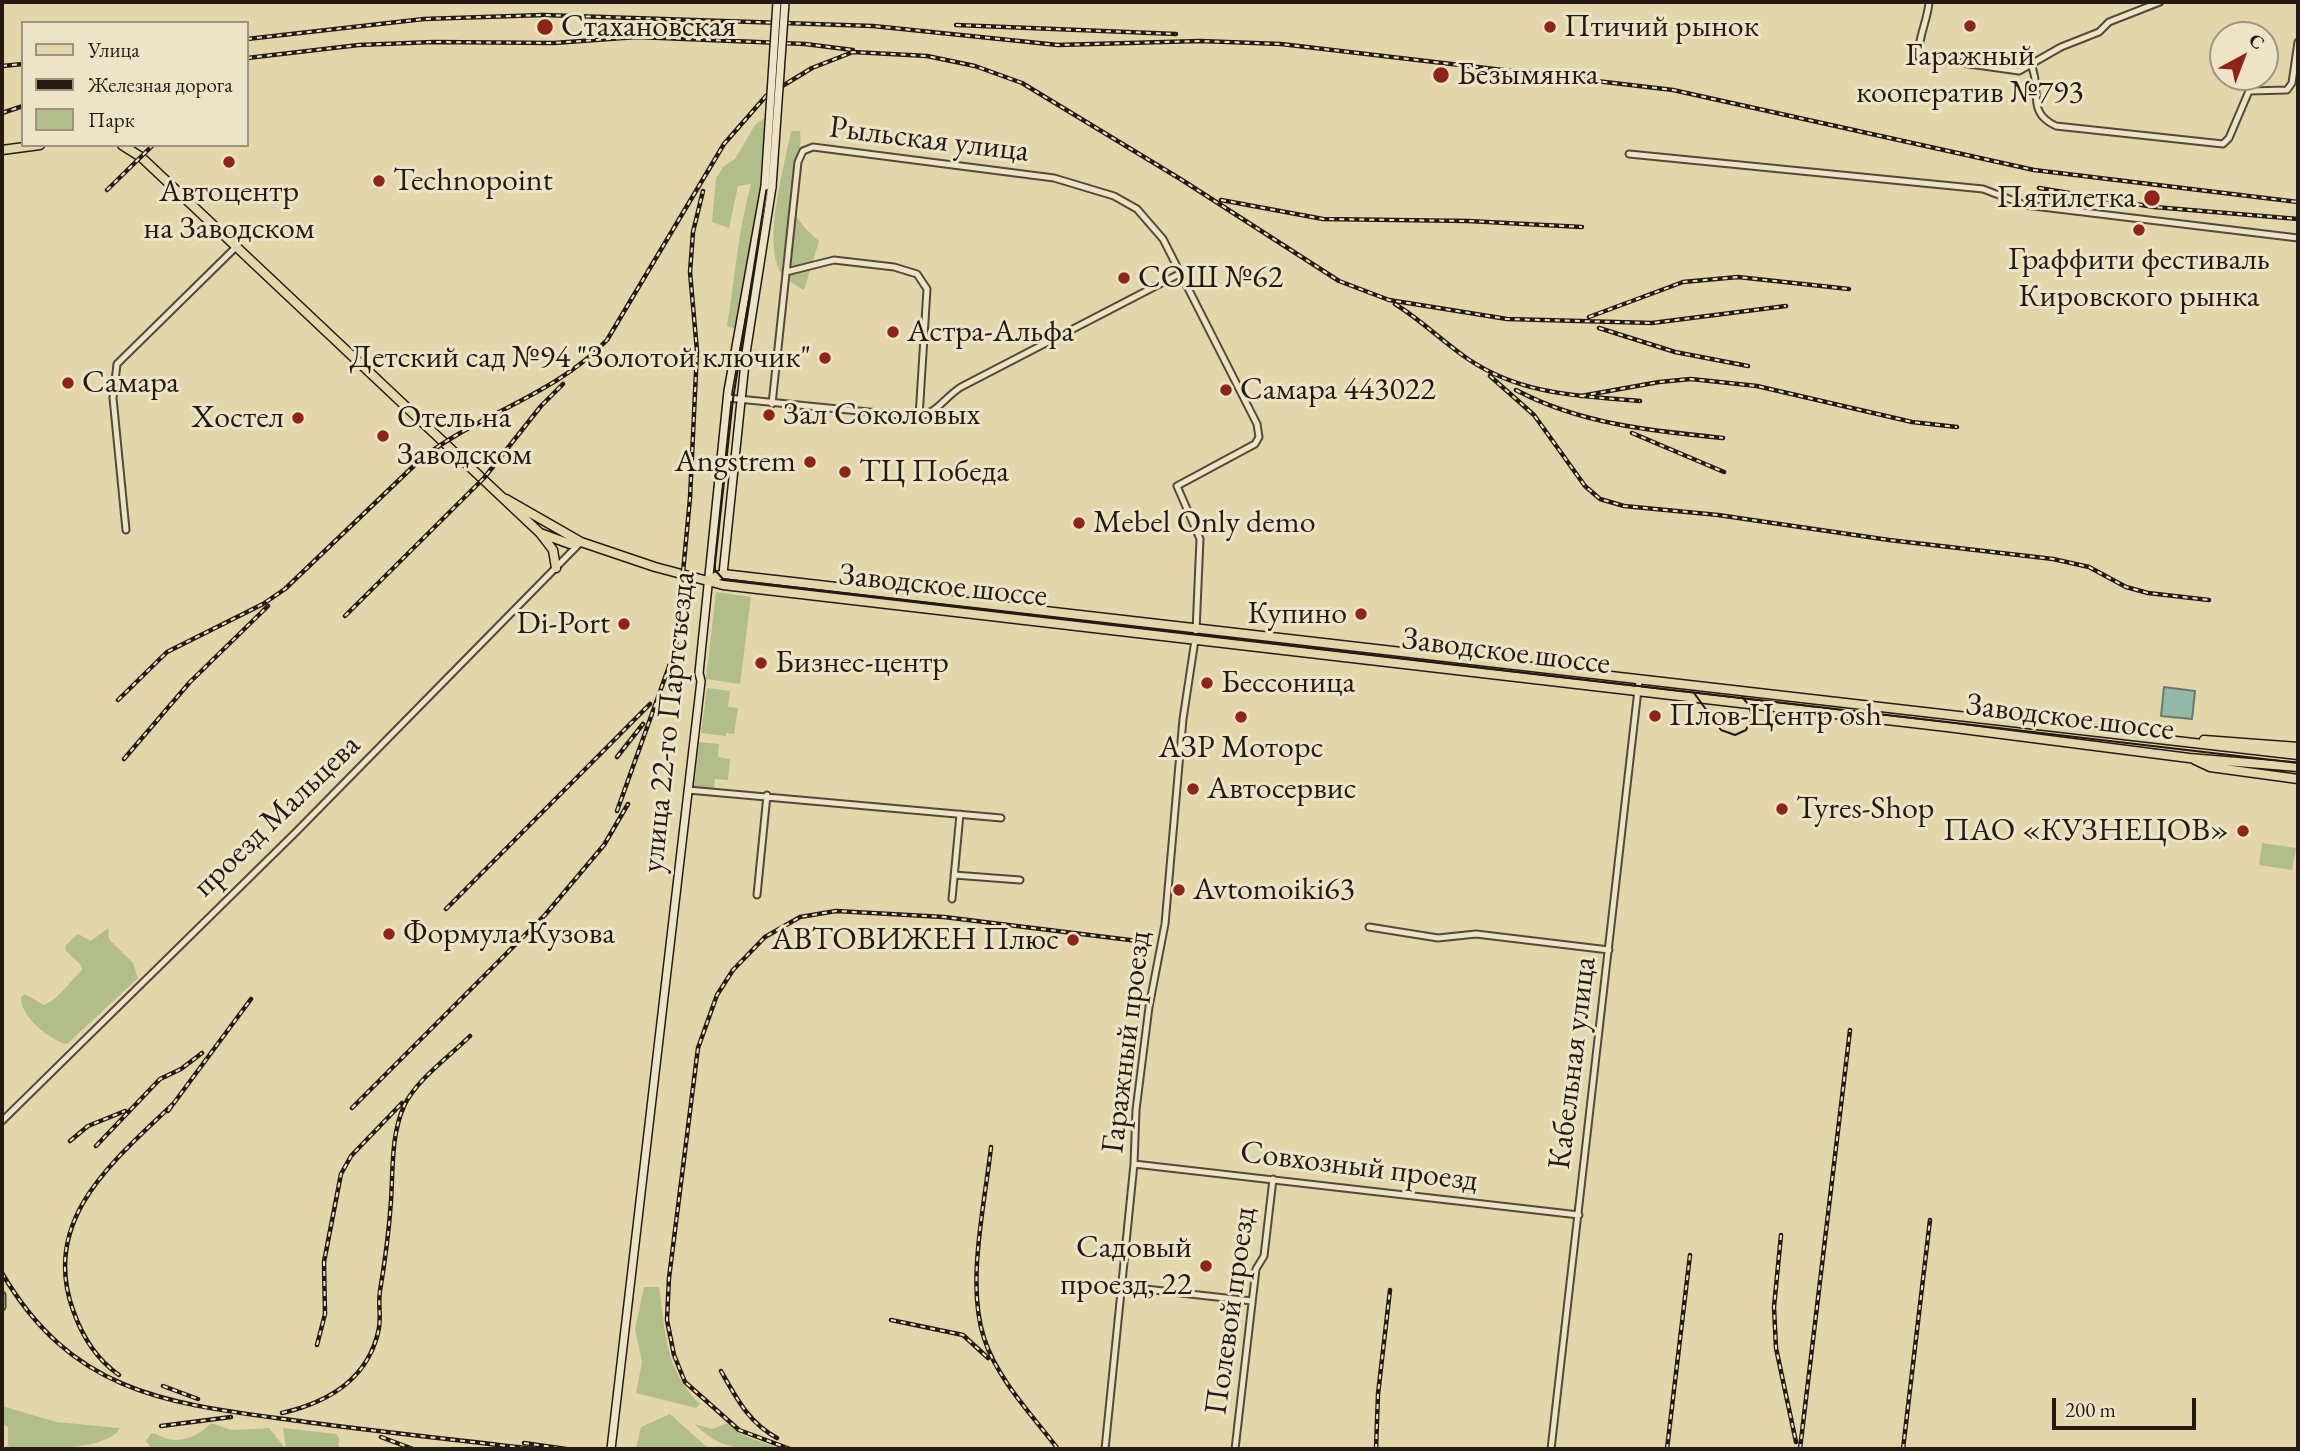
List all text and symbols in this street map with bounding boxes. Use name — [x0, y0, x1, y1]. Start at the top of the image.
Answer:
place label: Стахановская — [561, 8, 736, 46]
place label: Птичий рынок — [1564, 8, 1759, 46]
marker: Стахановская — [535, 17, 555, 37]
marker: Гаражный кооператив №793 — [1962, 18, 1978, 34]
marker: Птичий рынок — [1542, 19, 1558, 35]
legend — [21, 21, 248, 147]
north arrow — [2209, 21, 2279, 91]
text: С — [2243, 27, 2270, 55]
text: Улица — [88, 36, 140, 63]
place label: Гаражный кооператив №793 — [1856, 37, 2084, 112]
place label: Безымянка — [1457, 56, 1599, 94]
marker: Безымянка — [1431, 65, 1451, 85]
text: Железная дорога — [88, 71, 233, 98]
text: Парк — [88, 106, 135, 133]
street label: Рыльская улица — [827, 109, 1031, 171]
marker: Автоцентр на Заводском — [221, 154, 237, 170]
place label: Technopoint — [393, 162, 553, 200]
place label: Автоцентр на Заводском — [144, 173, 314, 248]
marker: Technopoint — [371, 173, 387, 189]
place label: Пятилетка — [1997, 179, 2136, 217]
marker: Пятилетка — [2142, 188, 2162, 208]
marker: Граффити фестиваль Кировского рынка — [2131, 222, 2147, 238]
place label: Граффити фестиваль Кировского рынка — [2008, 241, 2270, 316]
place label: СОШ №62 — [1138, 259, 1283, 297]
marker: СОШ №62 — [1116, 270, 1132, 286]
place label: Астра-Альфа — [907, 313, 1074, 351]
marker: Астра-Альфа — [885, 324, 901, 340]
place label: Детский сад №94 "Золотой ключик" — [349, 339, 811, 377]
marker: Детский сад №94 "Золотой ключик" — [817, 350, 833, 366]
place label: Самара — [82, 364, 179, 402]
place label: Самара 443022 — [1240, 371, 1436, 409]
marker: Самара — [60, 375, 76, 391]
marker: Самара 443022 — [1218, 382, 1234, 398]
place label: Зал Соколовых — [783, 396, 980, 434]
place label: Хостел — [192, 399, 284, 437]
place label: Отель на Заводском — [397, 399, 532, 474]
marker: Зал Соколовых — [761, 407, 777, 423]
marker: Хостел — [290, 410, 306, 426]
marker: Отель на Заводском — [375, 428, 391, 444]
place label: Angstrem — [675, 443, 796, 481]
place label: ТЦ Победа — [859, 453, 1009, 491]
marker: Angstrem — [802, 454, 818, 470]
marker: ТЦ Победа — [837, 464, 853, 480]
place label: Mebel Only demo — [1093, 504, 1316, 542]
marker: Mebel Only demo — [1071, 515, 1087, 531]
street label: Заводское шоссе — [837, 556, 1049, 616]
street label: улица 22-го Партсъезда — [634, 569, 704, 875]
place label: Купино — [1248, 595, 1347, 633]
place label: Di-Port — [517, 605, 610, 643]
marker: Купино — [1353, 606, 1369, 622]
marker: Di-Port — [616, 616, 632, 632]
street label: Заводское шоссе — [1400, 620, 1612, 684]
place label: Бизнес-центр — [775, 644, 949, 682]
marker: Бизнес-центр — [753, 655, 769, 671]
place label: Бессоница — [1221, 664, 1355, 702]
marker: Бессоница — [1199, 675, 1215, 691]
street label: Заводское шоссе — [1964, 686, 2176, 750]
place label: Плов-Центр osh — [1669, 697, 1882, 735]
marker: Плов-Центр osh — [1647, 708, 1663, 724]
marker: АЗР Моторс — [1233, 709, 1249, 725]
street label: проезд Мальцева — [185, 727, 369, 905]
place label: АЗР Моторс — [1158, 729, 1324, 767]
place label: Автосервис — [1207, 770, 1357, 808]
marker: Автосервис — [1185, 781, 1201, 797]
place label: Tyres-Shop — [1796, 790, 1934, 828]
marker: Tyres-Shop — [1774, 801, 1790, 817]
place label: ПАО «КУЗНЕЦОВ» — [1943, 812, 2229, 850]
marker: ПАО «КУЗНЕЦОВ» — [2235, 823, 2251, 839]
place label: Avtomoiki63 — [1193, 871, 1355, 909]
marker: Avtomoiki63 — [1171, 882, 1187, 898]
place label: Формула Кузова — [403, 915, 615, 953]
place label: АВТОВИЖЕН Плюс — [771, 921, 1059, 959]
marker: Формула Кузова — [381, 926, 397, 942]
street label: Гаражный проезд — [1094, 929, 1160, 1155]
marker: АВТОВИЖЕН Плюс — [1065, 932, 1081, 948]
street label: Кабельная улица — [1541, 955, 1605, 1171]
street label: Совхозный проезд — [1238, 1133, 1480, 1201]
street label: Полевой проезд — [1197, 1205, 1265, 1417]
place label: Садовый проезд, 22 — [1060, 1229, 1192, 1304]
marker: Садовый проезд, 22 — [1198, 1258, 1214, 1274]
scale bar — [2055, 1384, 2198, 1428]
text: 200 m — [2065, 1396, 2116, 1423]

